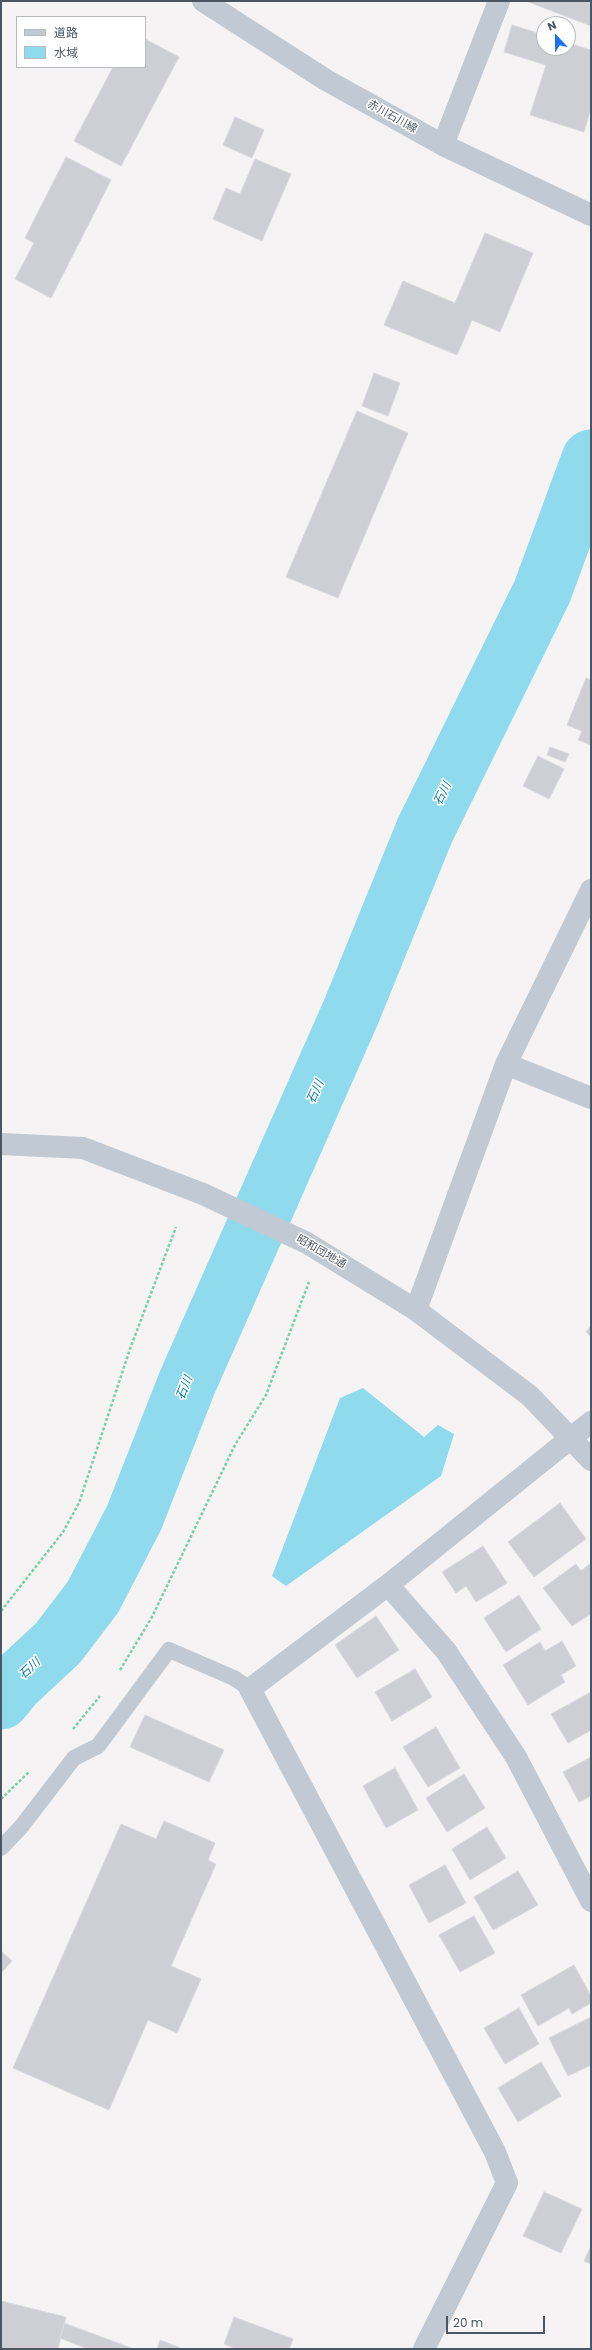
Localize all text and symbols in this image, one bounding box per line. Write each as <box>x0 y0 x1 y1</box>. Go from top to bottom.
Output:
legend <box>16 16 146 68</box>
north arrow <box>536 16 576 56</box>
text: N <box>545 17 559 35</box>
text: 道路 <box>54 24 78 41</box>
text: 水域 <box>54 44 78 61</box>
street label: 赤川石川線 <box>365 98 419 136</box>
water label: 石川 <box>431 780 455 808</box>
water label: 石川 <box>305 1078 327 1106</box>
street label: 昭和団地通 <box>294 1233 348 1271</box>
water label: 石川 <box>174 1374 196 1402</box>
water label: 石川 <box>16 1656 44 1682</box>
scale bar <box>448 2308 547 2334</box>
text: 20 m <box>453 2314 483 2331</box>

